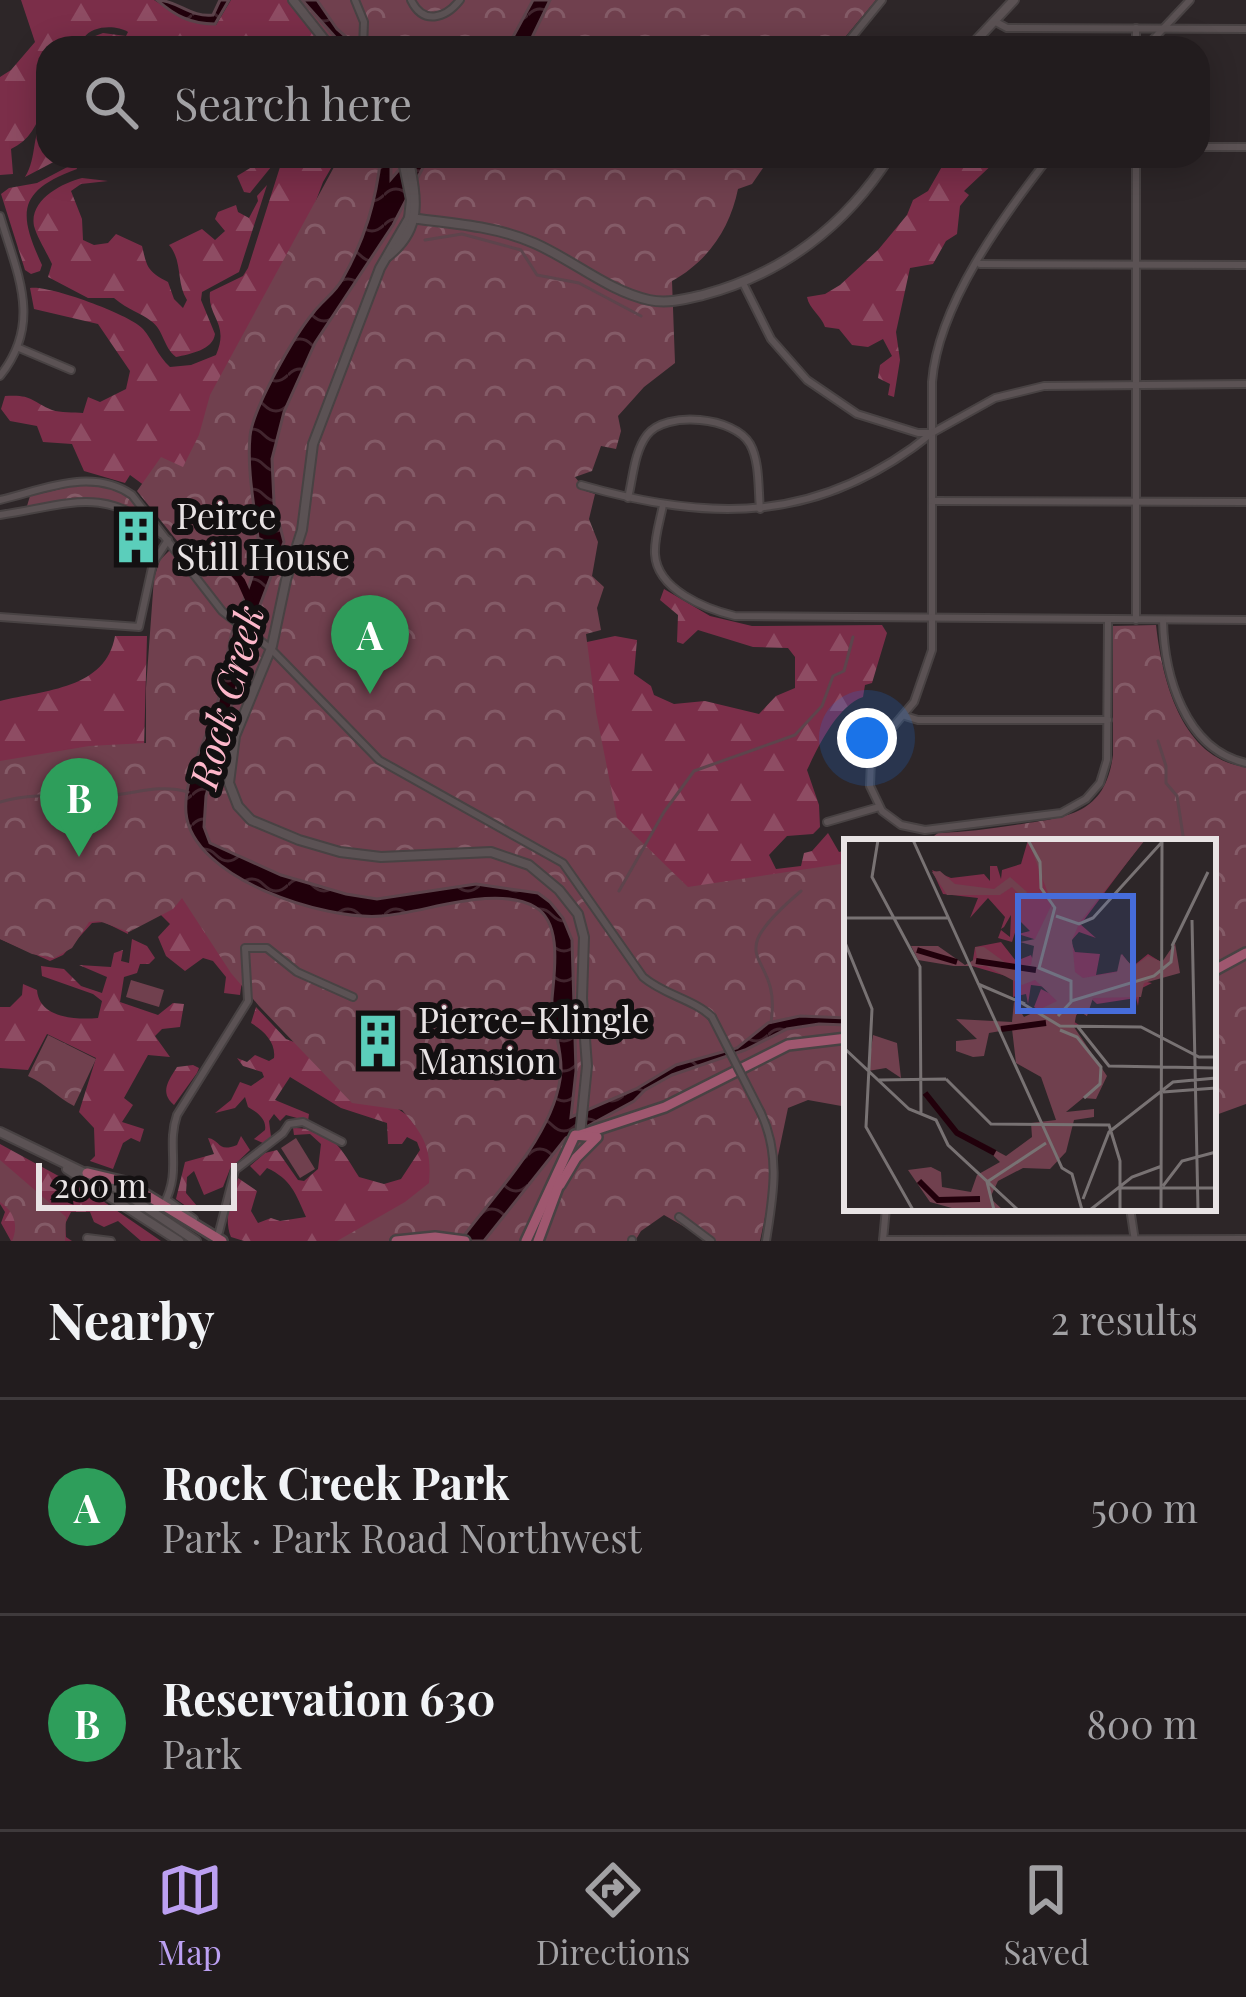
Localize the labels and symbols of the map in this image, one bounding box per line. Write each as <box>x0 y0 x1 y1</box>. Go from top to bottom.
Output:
place label: Peirce Still House <box>176 490 350 579</box>
building icon: Peirce Still House <box>107 508 165 566</box>
pin: A <box>331 595 409 694</box>
water label: Rock Creek <box>175 599 274 796</box>
your location <box>837 708 897 768</box>
pin: B <box>40 758 118 857</box>
inset map <box>844 839 1216 1211</box>
place label: Pierce-Klingle Mansion <box>418 994 650 1083</box>
building icon: Pierce-Klingle Mansion <box>349 1012 407 1070</box>
scale bar <box>36 1157 237 1210</box>

